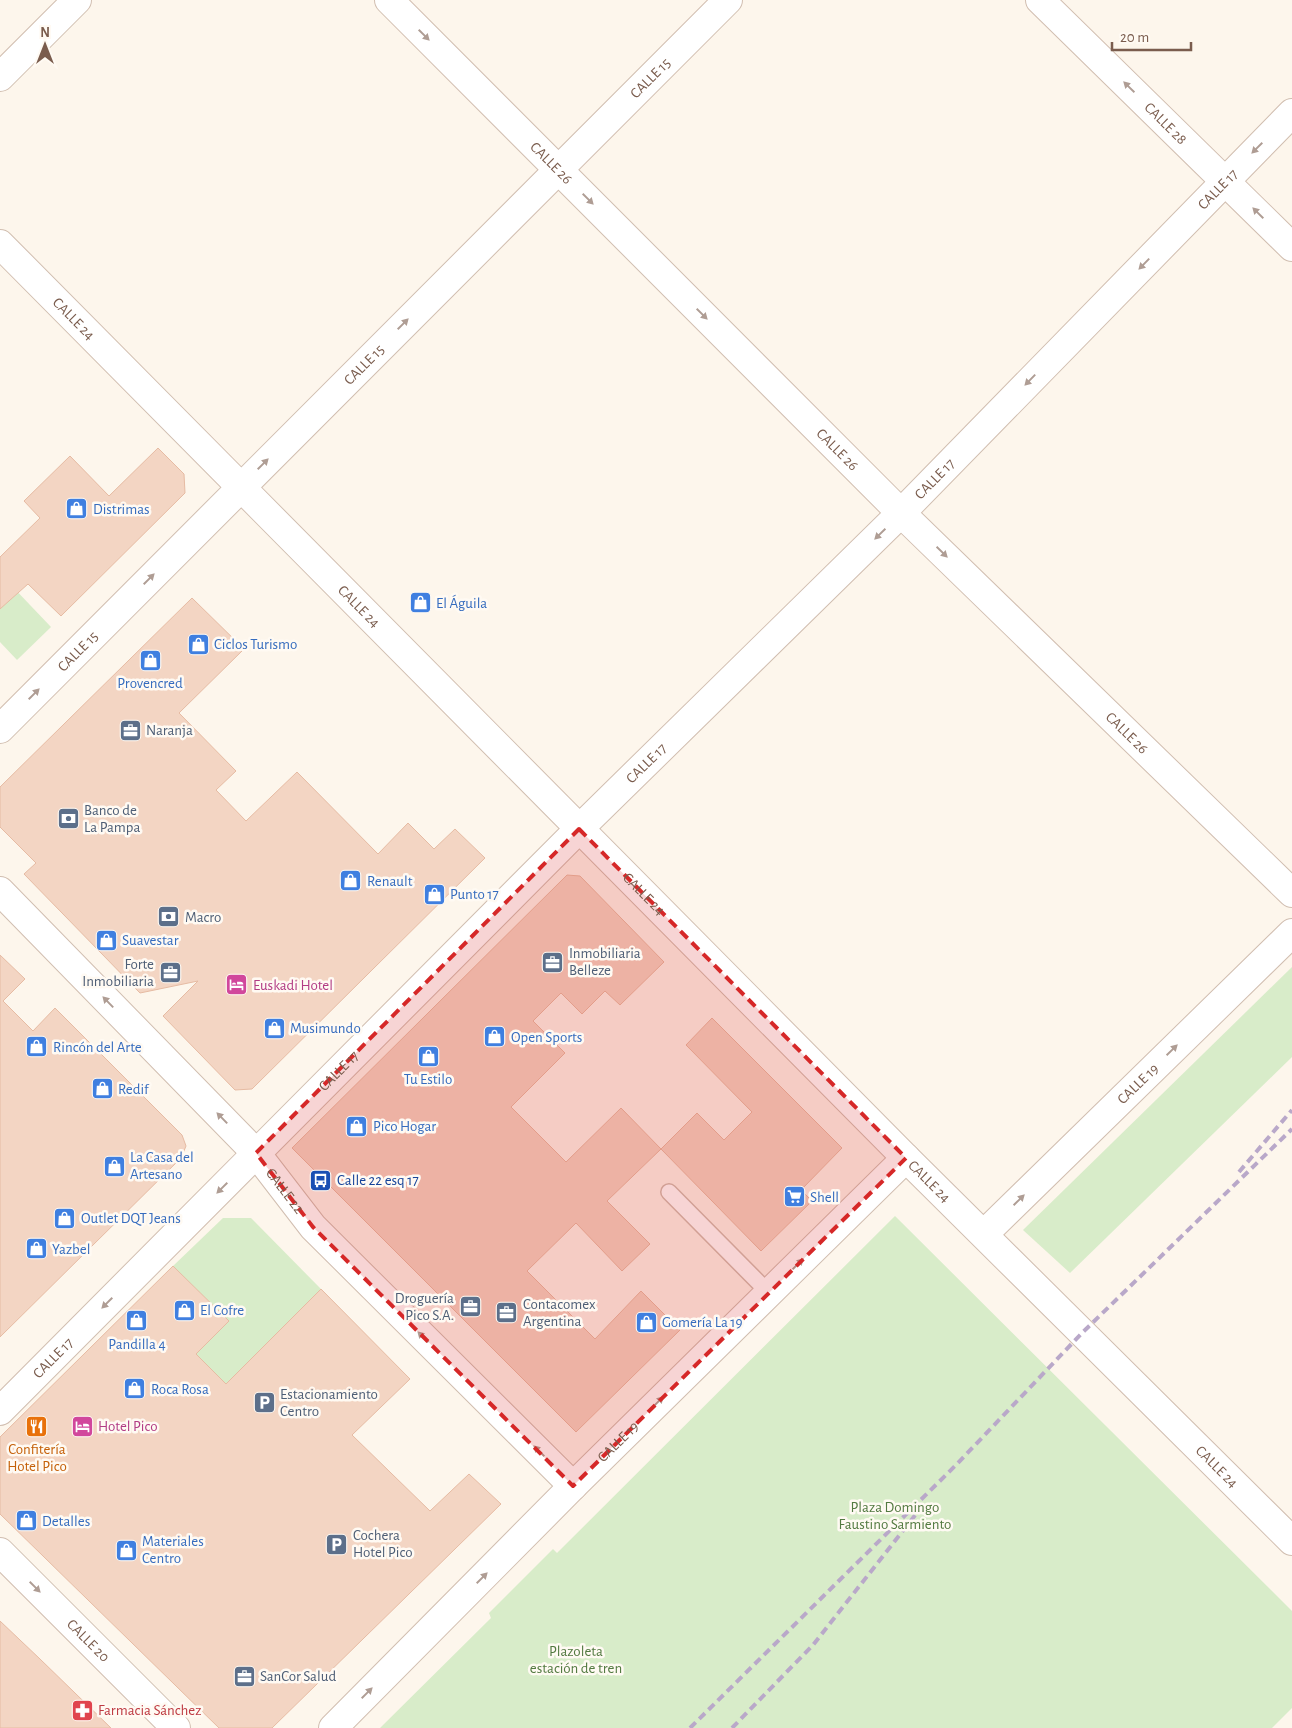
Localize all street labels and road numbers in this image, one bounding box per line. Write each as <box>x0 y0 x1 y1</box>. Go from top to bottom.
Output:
street label: CALLE 15 <box>627 55 673 101</box>
street label: CALLE 28 <box>1142 99 1190 147</box>
street label: CALLE 26 <box>528 139 575 187</box>
street label: CALLE 17 <box>1195 166 1240 212</box>
street label: CALLE 24 <box>50 295 98 343</box>
street label: CALLE 15 <box>341 342 387 388</box>
street label: CALLE 26 <box>814 426 861 473</box>
street label: CALLE 17 <box>912 456 957 502</box>
street label: CALLE 24 <box>335 582 383 630</box>
street label: CALLE 15 <box>55 628 101 674</box>
street label: CALLE 26 <box>1103 709 1151 756</box>
street label: CALLE 17 <box>623 740 669 786</box>
street label: CALLE 24 <box>620 870 668 918</box>
street label: CALLE 17 <box>316 1048 362 1094</box>
street label: CALLE 19 <box>1114 1061 1161 1107</box>
street label: CALLE 24 <box>905 1157 953 1205</box>
street label: CALLE 22 <box>263 1165 307 1216</box>
street label: CALLE 17 <box>30 1335 76 1381</box>
street label: CALLE 19 <box>595 1418 641 1465</box>
street label: CALLE 24 <box>1193 1443 1241 1490</box>
street label: CALLE 20 <box>64 1616 113 1665</box>

